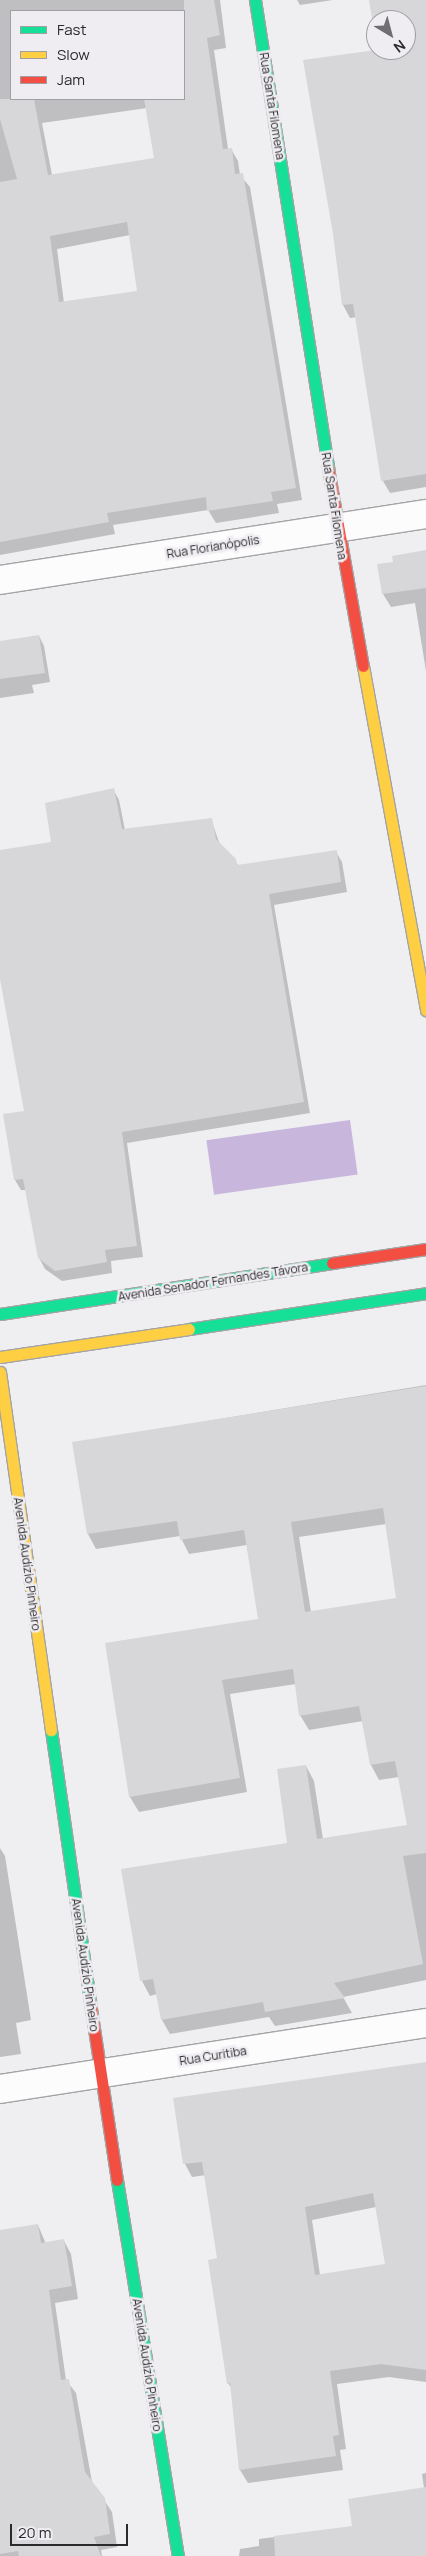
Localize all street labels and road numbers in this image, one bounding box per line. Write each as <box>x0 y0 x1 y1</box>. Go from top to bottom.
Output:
street label: Rua Santa Filomena <box>256 51 288 161</box>
street label: Rua Santa Filomena <box>318 451 350 561</box>
street label: Rua Florianópolis <box>166 533 260 561</box>
street label: Avenida Senador Fernandes Távora <box>117 1260 309 1304</box>
street label: Avenida Audízio Pinheiro <box>11 1496 43 1632</box>
street label: Avenida Audízio Pinheiro <box>69 1897 101 2033</box>
street label: Rua Curitiba <box>178 2044 248 2068</box>
street label: Avenida Audízio Pinheiro <box>129 2297 165 2433</box>

